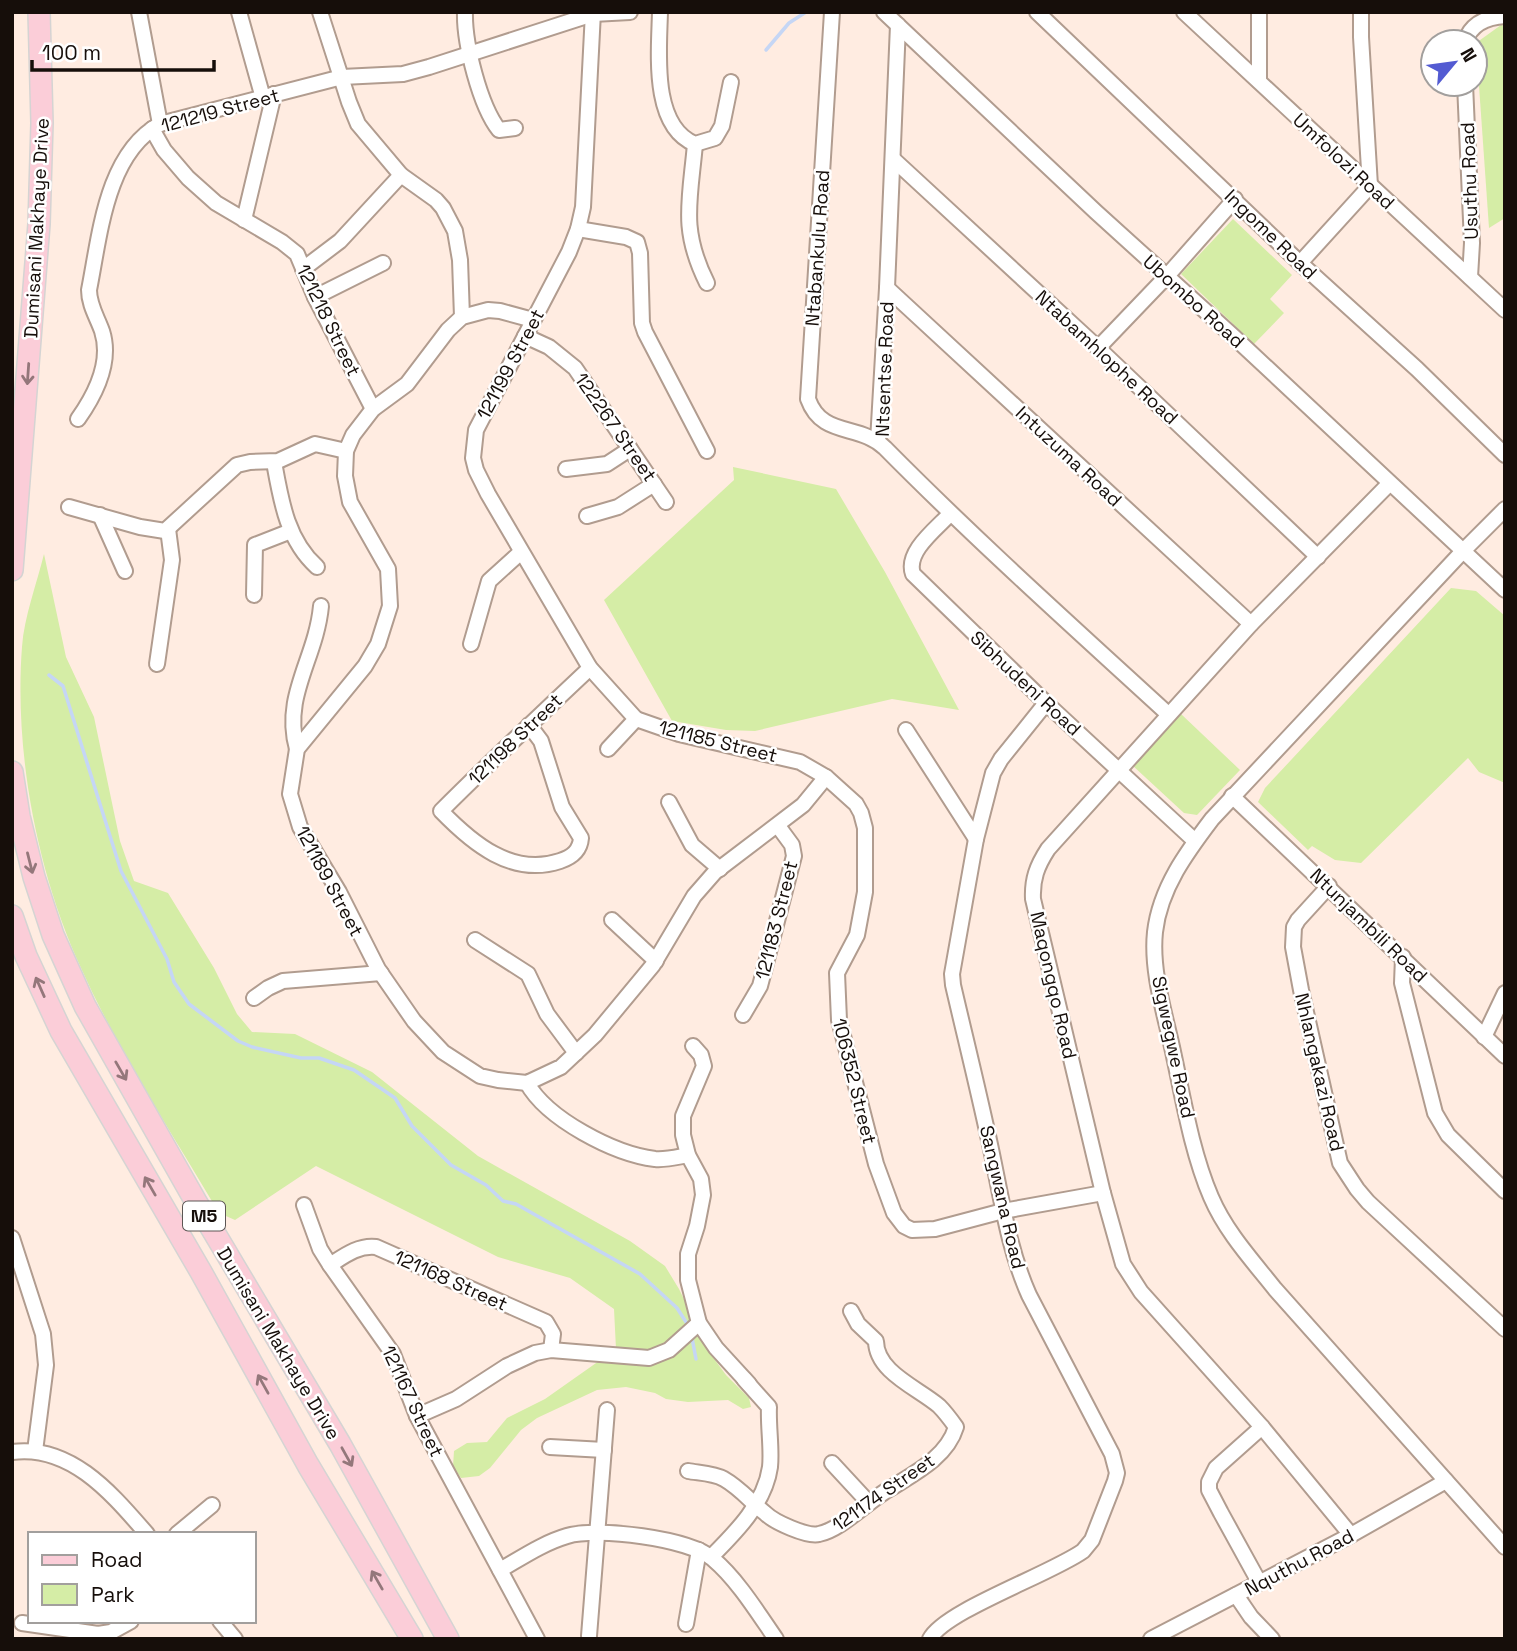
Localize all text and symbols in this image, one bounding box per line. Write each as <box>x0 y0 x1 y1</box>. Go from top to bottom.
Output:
scale bar <box>32 28 214 72</box>
north arrow <box>1419 28 1489 98</box>
text: 100 m <box>42 39 101 66</box>
text: N <box>1454 43 1482 67</box>
street label: 121219 Street <box>158 83 282 138</box>
street label: Umfolozi Road <box>1287 108 1400 215</box>
street label: Dumisani Makhaye Drive <box>18 117 55 339</box>
street label: Usuthu Road <box>1455 122 1484 240</box>
street label: Ntabankulu Road <box>800 169 835 327</box>
street label: Ingome Road <box>1219 184 1322 285</box>
street label: Ubombo Road <box>1138 249 1250 354</box>
street label: 121218 Street <box>291 260 366 380</box>
street label: Ntabamhlophe Road <box>1030 285 1183 430</box>
street label: Ntsentse Road <box>870 301 899 437</box>
street label: 121199 Street <box>471 305 550 424</box>
one-way arrow <box>21 362 34 385</box>
street label: 122267 Street <box>569 368 662 487</box>
street label: Intuzuma Road <box>1010 401 1127 512</box>
street label: Sibhudeni Road <box>965 625 1086 741</box>
street label: 121198 Street <box>463 688 568 791</box>
street label: 121185 Street <box>656 715 780 768</box>
street label: 121189 Street <box>290 822 369 941</box>
one-way arrow <box>24 851 37 874</box>
street label: 121183 Street <box>750 858 803 982</box>
street label: Ntunjambili Road <box>1304 863 1433 988</box>
street label: Maqongqo Road <box>1024 909 1083 1061</box>
street label: Sigwegwe Road <box>1146 974 1201 1121</box>
one-way arrow <box>33 977 46 998</box>
street label: Nhlangakazi Road <box>1289 991 1350 1154</box>
street label: 106352 Street <box>827 1016 882 1147</box>
one-way arrow <box>114 1060 128 1080</box>
street label: Sangwana Road <box>974 1123 1031 1271</box>
one-way arrow <box>143 1176 157 1196</box>
road number: M5 <box>183 1202 225 1231</box>
street label: Dumisani Makhaye Drive <box>211 1242 346 1444</box>
street label: 121168 Street <box>390 1244 511 1317</box>
street label: 121167 Street <box>376 1341 449 1461</box>
one-way arrow <box>256 1374 270 1394</box>
one-way arrow <box>340 1447 354 1467</box>
street label: 121174 Street <box>827 1448 939 1537</box>
street label: Nquthu Road <box>1240 1523 1358 1602</box>
legend <box>28 1532 256 1623</box>
text: Road <box>91 1546 143 1573</box>
one-way arrow <box>370 1570 384 1590</box>
text: Park <box>91 1581 135 1608</box>

